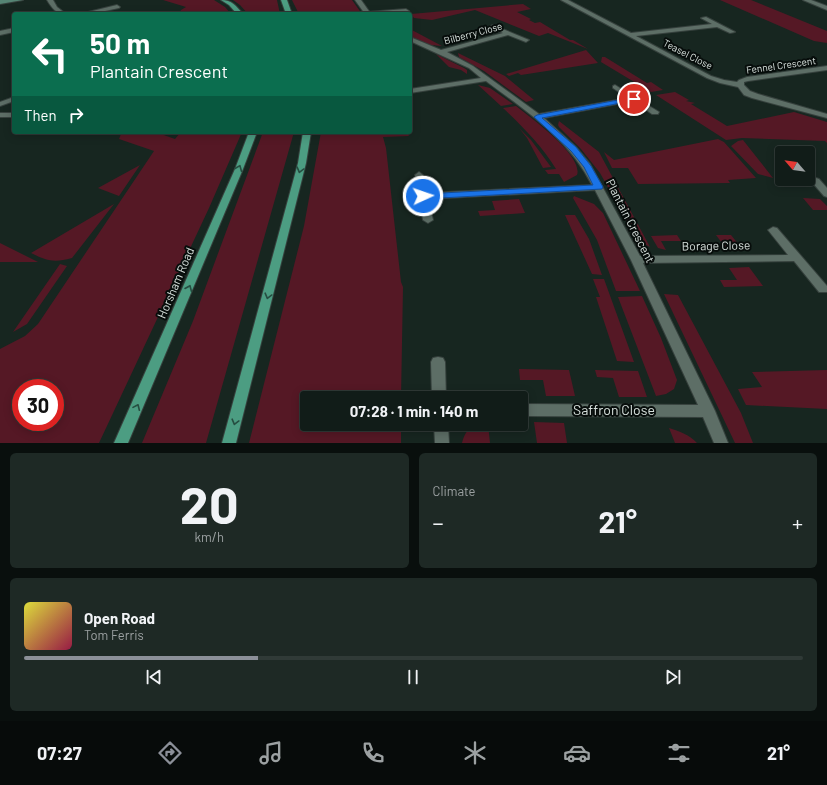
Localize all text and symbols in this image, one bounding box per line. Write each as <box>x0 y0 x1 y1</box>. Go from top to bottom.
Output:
street label: Bilberry Close <box>442 19 504 47</box>
text: 50 m <box>90 26 150 60</box>
icon: left <box>24 28 76 80</box>
street label: Teasel Close <box>661 36 715 72</box>
street label: Fennel Crescent <box>745 54 817 76</box>
text: Plantain Crescent <box>90 60 228 82</box>
pin <box>617 82 651 116</box>
icon: arrive <box>623 88 645 110</box>
icon: right <box>65 104 87 126</box>
text: Then <box>24 106 57 124</box>
north arrow <box>775 146 815 186</box>
map controls <box>775 146 815 186</box>
one-way arrow <box>235 165 243 172</box>
one-way arrow <box>297 167 305 174</box>
position arrow <box>402 175 444 217</box>
street label: Plantain Crescent <box>604 176 658 265</box>
street label: Borage Close <box>682 237 750 253</box>
street label: Horsham Road <box>154 245 196 320</box>
one-way arrow <box>184 284 192 291</box>
one-way arrow <box>264 293 272 299</box>
speed limit sign: 30 <box>12 379 64 431</box>
street label: Saffron Close <box>573 401 655 418</box>
text: 07:28 · 1 min · 140 m <box>350 402 478 420</box>
one-way arrow <box>132 404 140 412</box>
one-way arrow <box>231 419 239 425</box>
text: 20 <box>180 472 239 534</box>
text: Climate <box>433 483 476 499</box>
text: 21° <box>598 503 637 539</box>
text: − <box>433 509 444 535</box>
text: + <box>792 509 803 535</box>
text: km/h <box>195 529 224 545</box>
text: Open Road <box>84 609 155 627</box>
text: Tom Ferris <box>84 627 144 643</box>
icon: previous <box>143 666 165 688</box>
icon: pause <box>402 666 424 688</box>
icon: next <box>662 666 684 688</box>
icon: directions <box>156 739 184 767</box>
icon: music <box>257 739 285 767</box>
icon: phone <box>359 739 387 767</box>
icon: climate <box>461 739 489 767</box>
icon: car <box>563 739 591 767</box>
icon: filters <box>665 739 693 767</box>
text: 07:27 <box>37 742 82 764</box>
text: 21° <box>767 742 790 764</box>

